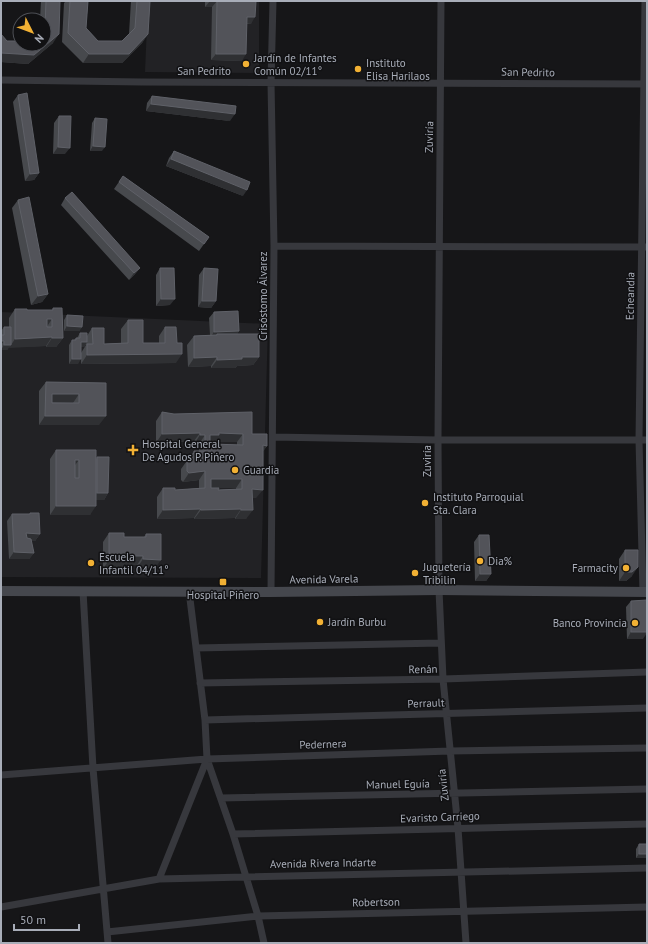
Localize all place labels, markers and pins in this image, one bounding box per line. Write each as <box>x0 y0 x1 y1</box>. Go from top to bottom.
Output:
place label: Jardín de Infantes Común 02/11° <box>253 51 337 78</box>
place label: Instituto Elisa Harilaos <box>366 56 430 83</box>
marker: Jardín de Infantes Común 02/11° <box>241 59 251 69</box>
marker: Instituto Elisa Harilaos <box>353 64 363 74</box>
place label: Hospital General De Agudos P. Pińero <box>142 437 234 464</box>
marker: Hospital General De Agudos P. Pińero <box>127 444 139 456</box>
place label: Guardia <box>243 463 279 477</box>
marker: Guardia <box>230 465 240 475</box>
place label: Instituto Parroquial Sta. Clara <box>433 490 524 517</box>
marker: Instituto Parroquial Sta. Clara <box>420 498 430 508</box>
place label: Escuela Infantil 04/11° <box>99 550 169 577</box>
place label: Dia% <box>488 554 513 568</box>
marker: Dia% <box>475 556 485 566</box>
marker: Escuela Infantil 04/11° <box>86 558 96 568</box>
place label: Juguetería Tribilin <box>422 560 471 587</box>
place label: Farmacity <box>572 561 619 575</box>
marker: Farmacity <box>621 563 631 573</box>
marker: Juguetería Tribilin <box>410 568 420 578</box>
marker: Hospital Piñero <box>218 577 228 587</box>
place label: Hospital Piñero <box>187 588 259 602</box>
place label: Jardín Burbu <box>327 615 386 629</box>
place label: Banco Provincia <box>553 616 627 630</box>
marker: Jardín Burbu <box>315 617 325 627</box>
marker: Banco Provincia <box>630 618 640 628</box>

